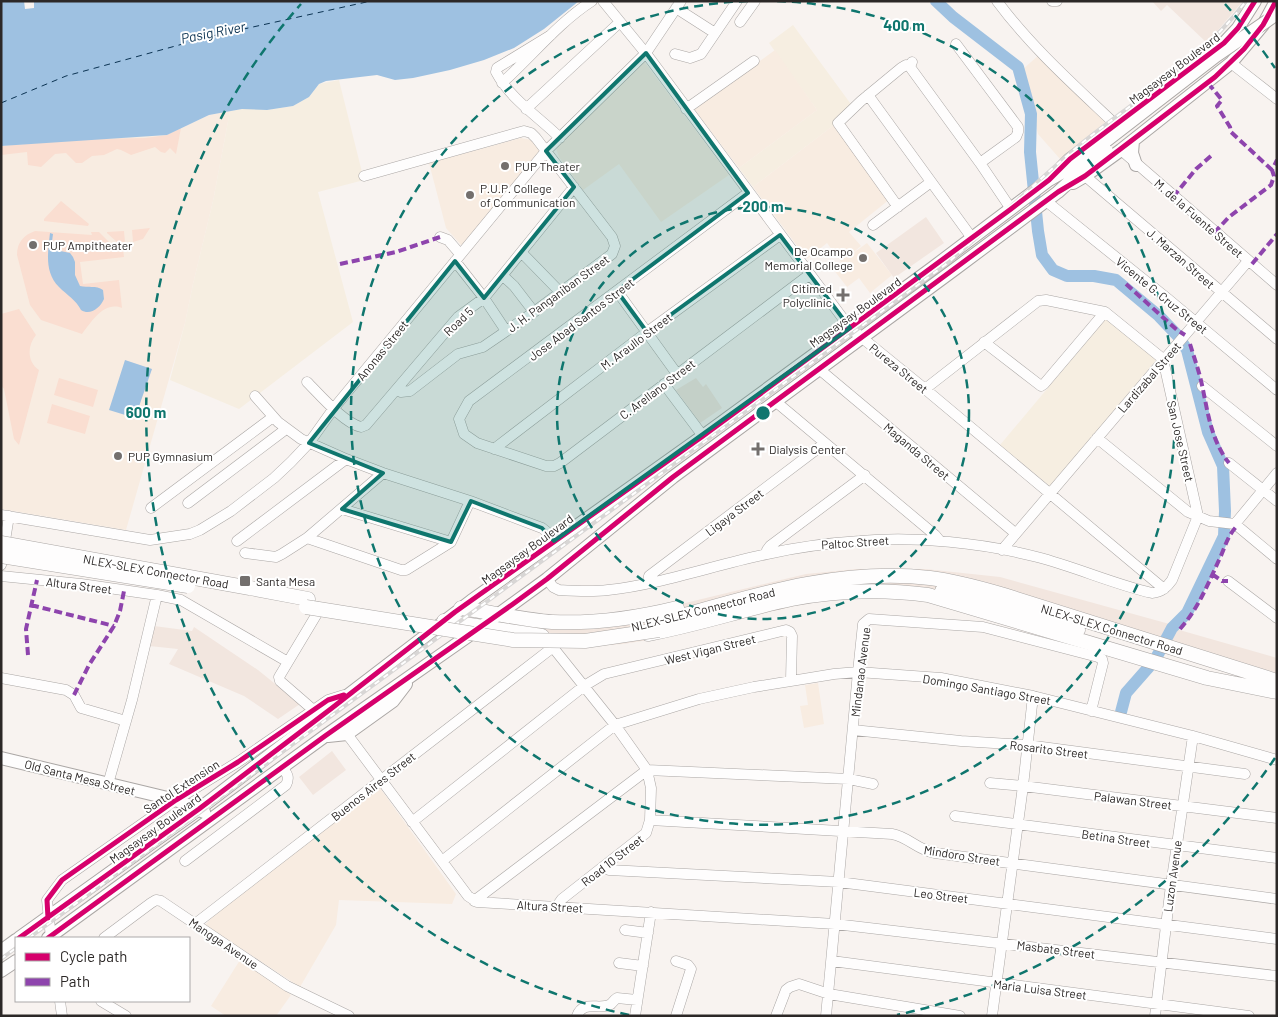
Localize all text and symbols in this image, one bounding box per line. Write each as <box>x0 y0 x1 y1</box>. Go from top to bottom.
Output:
text: 400 m <box>883 16 925 34</box>
water label: Pasig River <box>179 17 248 47</box>
street label: Magsaysay Boulevard <box>1126 29 1222 107</box>
place label: PUP Theater <box>515 159 581 173</box>
marker: PUP Theater <box>499 160 511 172</box>
street label: M. de la Fuente Street <box>1152 176 1246 260</box>
place label: P.U.P. College of Communication <box>480 181 576 209</box>
marker: P.U.P. College of Communication <box>464 189 476 201</box>
text: 200 m <box>742 197 784 215</box>
street label: J. Marzan Street <box>1144 225 1218 291</box>
place label: PUP Ampitheater <box>43 238 133 252</box>
marker: PUP Ampitheater <box>27 239 39 251</box>
place label: De Ocampo Memorial College <box>764 244 853 272</box>
street label: J. H. Panganiban Street <box>504 251 612 335</box>
marker: De Ocampo Memorial College <box>857 252 869 264</box>
street label: Vicente G. Cruz Street <box>1113 254 1211 336</box>
street label: Magsaysay Boulevard <box>806 274 904 350</box>
street label: Jose Abad Santos Street <box>526 275 636 363</box>
place label: Citimed Polyclinic <box>783 281 832 309</box>
marker: Citimed Polyclinic <box>836 288 850 302</box>
street label: Road 5 <box>441 304 475 338</box>
street label: M. Araullo Street <box>598 310 674 372</box>
street label: Anonas Street <box>353 317 411 383</box>
street label: Lardizabal Street <box>1115 339 1183 415</box>
street label: Pureza Street <box>867 340 931 396</box>
street label: C. Arellano Street <box>617 356 697 422</box>
street label: San Jose Street <box>1165 399 1197 483</box>
text: 600 m <box>126 403 166 421</box>
centre of rings <box>754 404 772 422</box>
street label: Maganda Street <box>881 419 953 483</box>
marker: Dialysis Center <box>751 442 765 456</box>
place label: Dialysis Center <box>769 442 846 456</box>
place label: PUP Gymnasium <box>128 449 213 463</box>
marker: PUP Gymnasium <box>112 450 124 462</box>
street label: Ligaya Street <box>702 486 766 538</box>
street label: Magsaysay Boulevard <box>478 511 576 587</box>
street label: Paltoc Street <box>821 533 889 551</box>
street label: NLEX-SLEX Connector Road <box>82 551 230 591</box>
street label: Altura Street <box>45 574 113 596</box>
marker: Santa Mesa <box>238 574 252 588</box>
place label: Santa Mesa <box>256 574 315 588</box>
street label: NLEX-SLEX Connector Road <box>630 584 776 634</box>
street label: NLEX-SLEX Connector Road <box>1039 601 1185 657</box>
street label: Mindanao Avenue <box>848 626 872 718</box>
street label: West Vigan Street <box>663 631 757 667</box>
street label: Domingo Santiago Street <box>922 671 1052 707</box>
street label: Rosarito Street <box>1009 737 1089 761</box>
street label: Buenos Aires Street <box>328 749 418 823</box>
street label: Old Santa Mesa Street <box>23 756 137 798</box>
street label: Santol Extension <box>141 756 221 816</box>
street label: Palawan Street <box>1093 788 1173 812</box>
street label: Magsaysay Boulevard <box>106 790 204 866</box>
street label: Betina Street <box>1081 826 1151 850</box>
street label: Road 10 Street <box>578 831 646 889</box>
street label: Luzon Avenue <box>1160 839 1184 913</box>
street label: Mindoro Street <box>923 842 1001 868</box>
street label: Leo Street <box>913 885 969 905</box>
street label: Altura Street <box>516 897 584 915</box>
street label: Mangga Avenue <box>187 915 261 971</box>
legend <box>15 937 190 1002</box>
street label: Masbate Street <box>1016 937 1096 961</box>
text: Cycle path <box>60 947 127 965</box>
text: Path <box>60 972 90 990</box>
street label: Maria Luisa Street <box>992 976 1088 1002</box>

